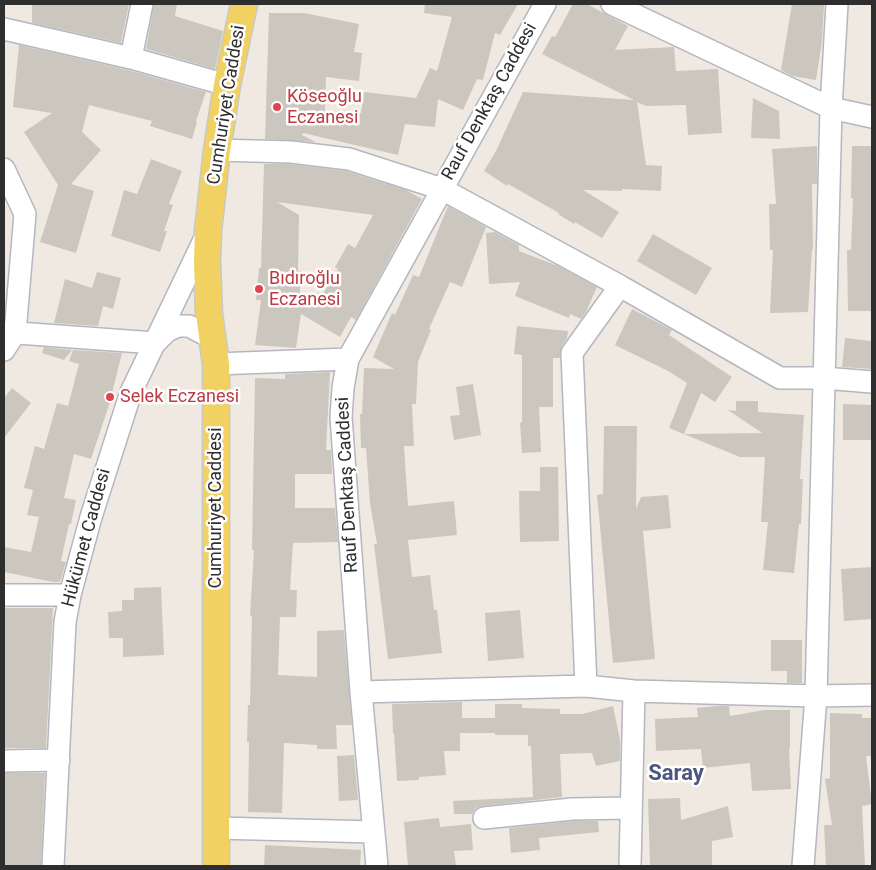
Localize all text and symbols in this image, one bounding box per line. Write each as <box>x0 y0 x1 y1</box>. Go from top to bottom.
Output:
street label: Rauf Denktaş Caddesi <box>438 20 542 184</box>
street label: Cumhuriyet Caddesi <box>204 24 250 186</box>
place label: Köseoğlu Eczanesi <box>287 86 362 128</box>
marker: Köseoğlu Eczanesi <box>271 101 283 113</box>
place label: Bıdıroğlu Eczanesi <box>269 268 340 310</box>
marker: Bıdıroğlu Eczanesi <box>253 283 265 295</box>
place label: Selek Eczanesi <box>120 386 239 408</box>
marker: Selek Eczanesi <box>104 391 116 403</box>
street label: Rauf Denktaş Caddesi <box>333 396 363 574</box>
street label: Cumhuriyet Caddesi <box>205 427 227 589</box>
street label: Hükümet Caddesi <box>58 466 116 610</box>
district label: Saray <box>648 761 704 787</box>

